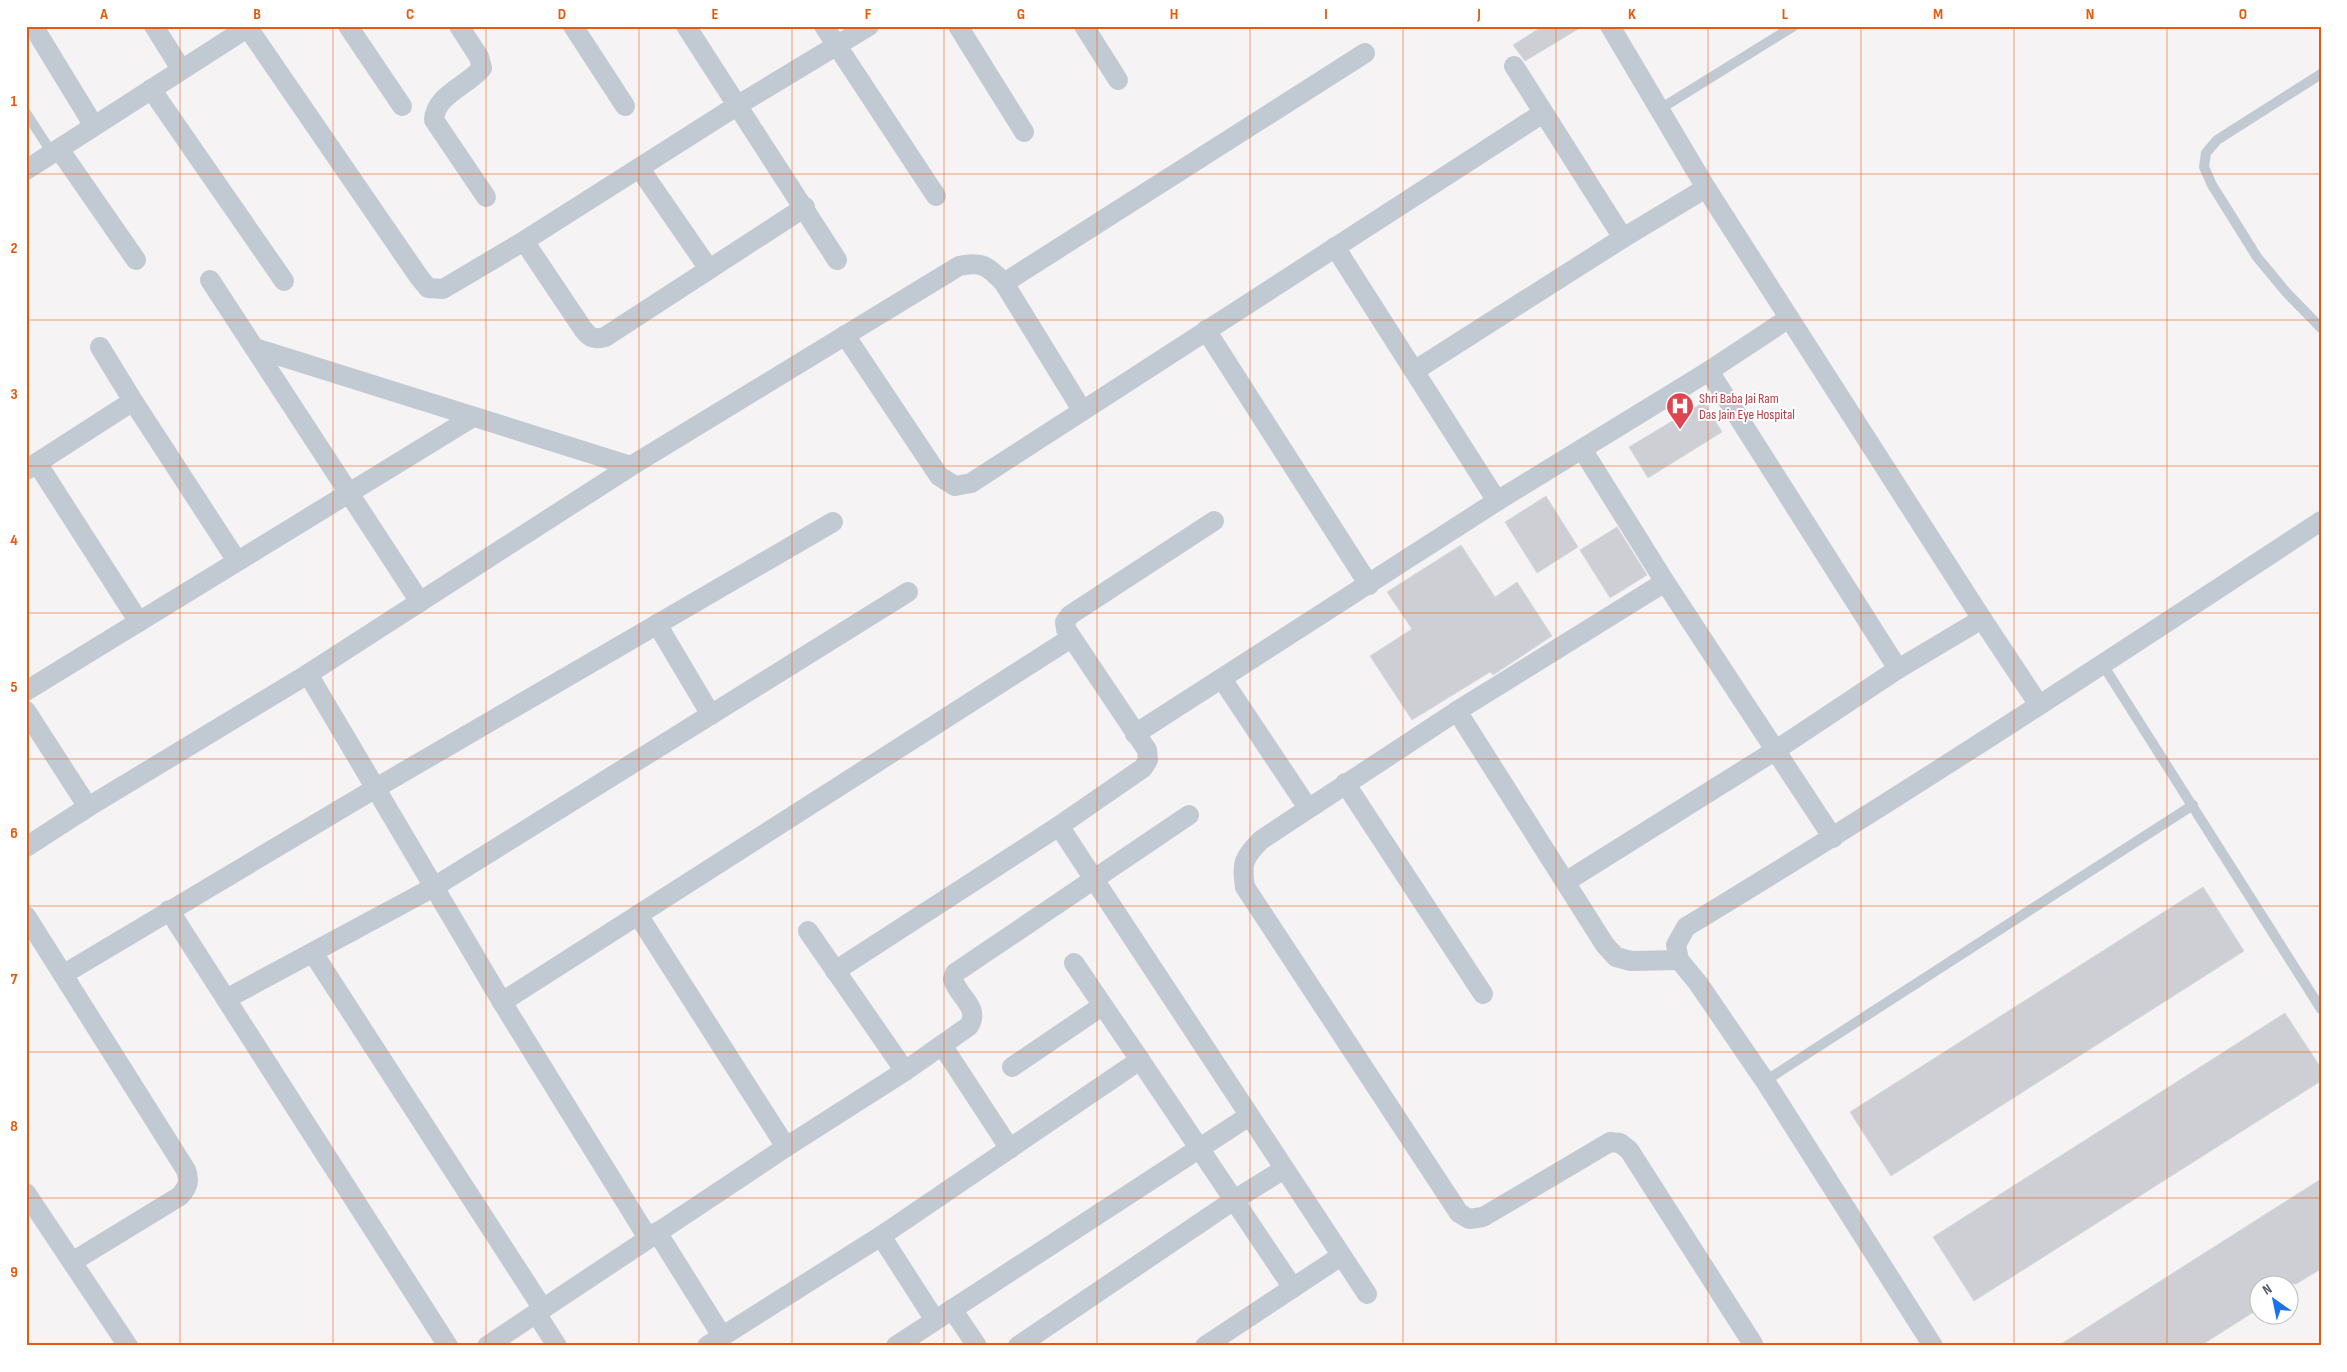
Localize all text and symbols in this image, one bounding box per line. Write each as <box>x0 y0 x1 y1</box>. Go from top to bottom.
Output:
text: A <box>99 5 108 24</box>
text: B <box>253 5 261 24</box>
text: C <box>406 5 414 24</box>
text: D <box>558 5 566 24</box>
text: E <box>712 5 719 24</box>
text: F <box>865 5 872 24</box>
text: G <box>1017 5 1025 24</box>
text: H <box>1170 5 1178 24</box>
text: I <box>1324 5 1328 24</box>
text: J <box>1476 5 1481 24</box>
text: K <box>1628 5 1636 24</box>
text: L <box>1782 5 1789 24</box>
text: M <box>1933 5 1943 24</box>
text: N <box>2086 5 2094 24</box>
text: O <box>2239 5 2247 24</box>
text: 1 <box>11 92 18 111</box>
text: 2 <box>10 239 18 258</box>
text: 3 <box>10 385 18 404</box>
place label: Shri Baba Jai Ram Das Jain Eye Hospital <box>1699 390 1795 423</box>
hospital icon: Shri Baba Jai Ram Das Jain Eye Hospital <box>1665 391 1695 430</box>
text: 4 <box>10 531 18 550</box>
text: 5 <box>10 678 18 697</box>
text: 6 <box>10 824 18 843</box>
text: 7 <box>11 970 18 989</box>
text: 8 <box>10 1117 18 1136</box>
text: 9 <box>10 1263 18 1282</box>
north arrow <box>2250 1274 2300 1324</box>
text: N <box>2259 1280 2275 1299</box>

